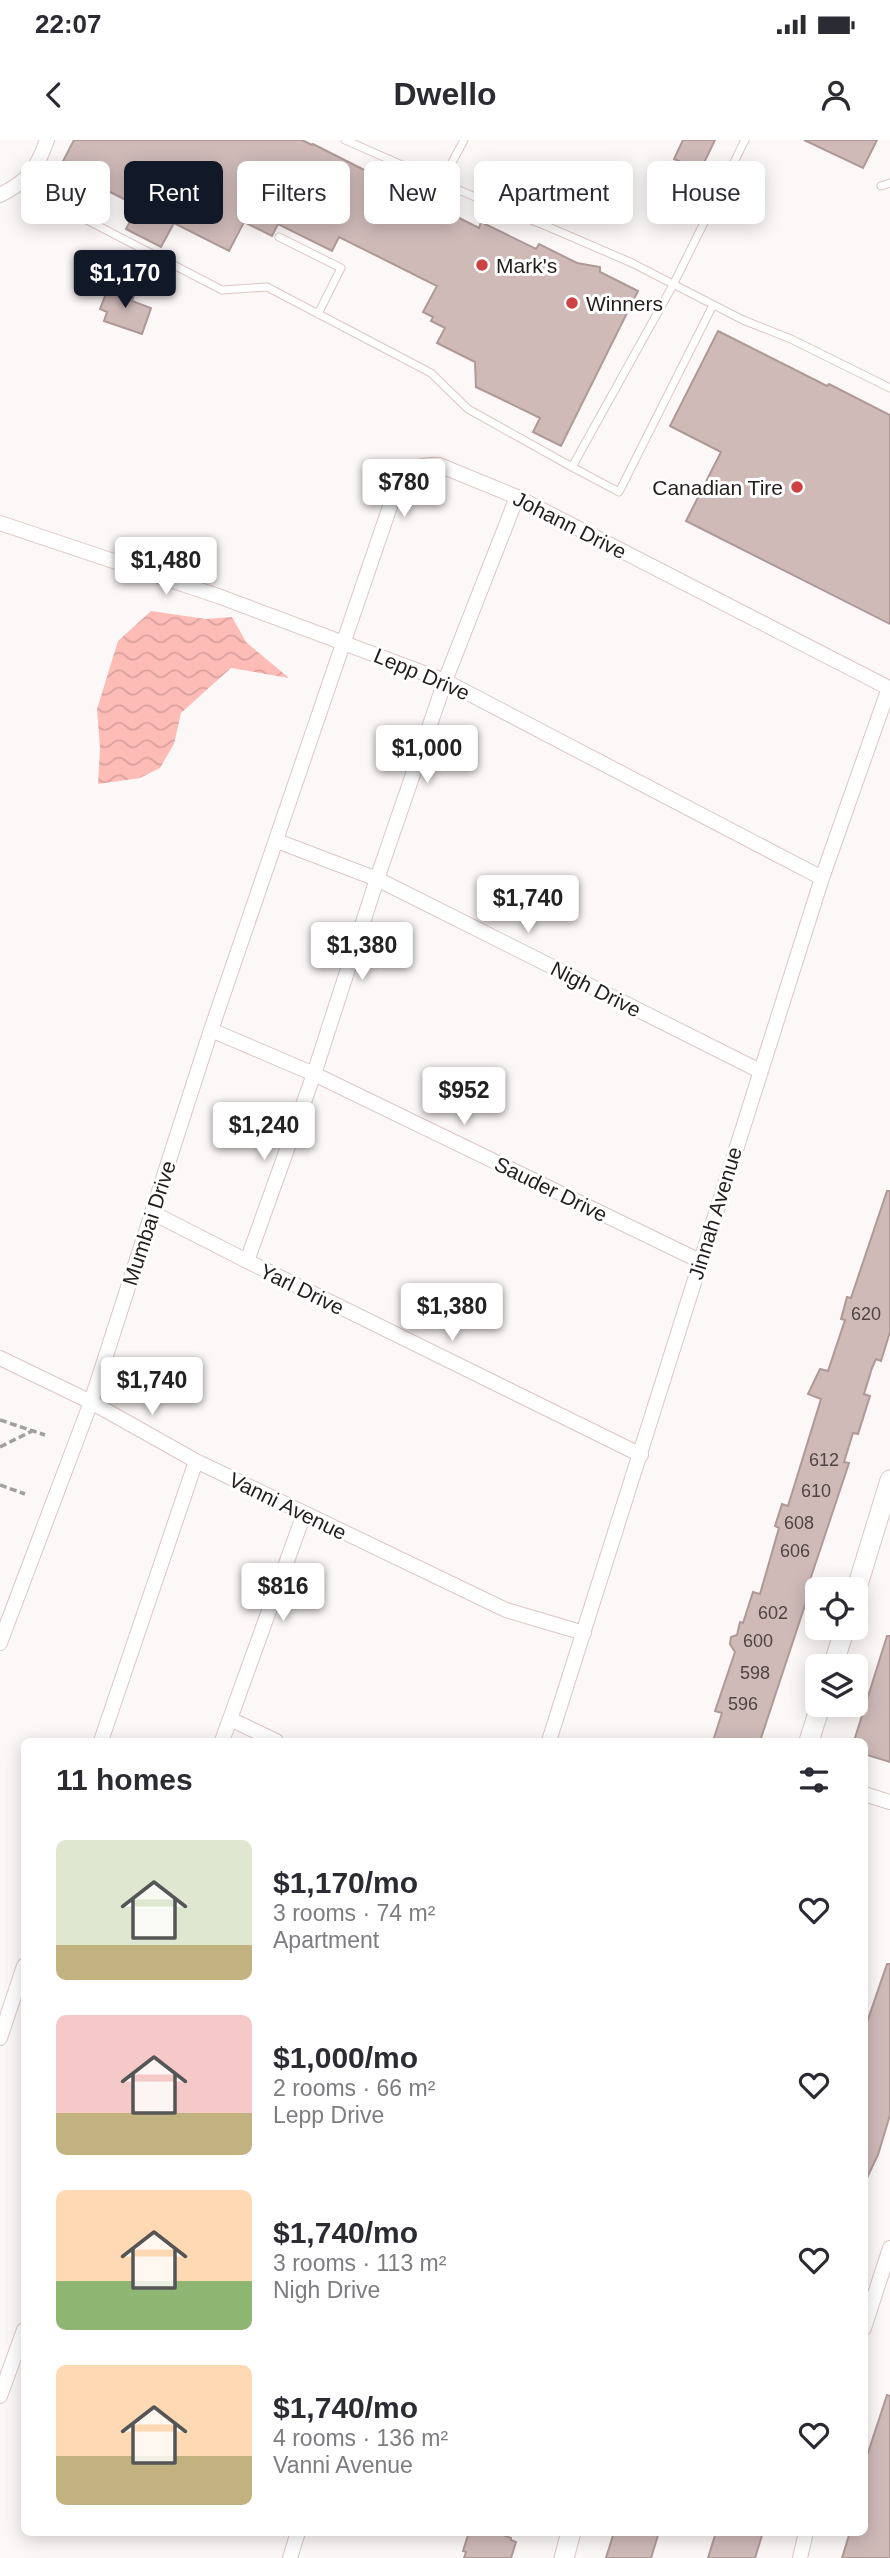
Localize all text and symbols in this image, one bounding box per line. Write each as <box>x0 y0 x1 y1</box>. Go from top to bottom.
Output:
text: 22:07 <box>35 9 102 39</box>
icon: back <box>35 76 73 114</box>
text: Dwello <box>393 76 497 112</box>
icon: person <box>817 76 855 114</box>
chip: Buy <box>21 161 110 224</box>
chip: Rent <box>124 161 223 224</box>
chip: Filters <box>237 161 350 224</box>
chip: New <box>364 161 460 224</box>
chip: Apartment <box>474 161 633 224</box>
chip: House <box>647 161 765 224</box>
pin: $1,170 <box>68 250 182 310</box>
place label: Mark's <box>496 254 557 277</box>
marker: Mark's <box>474 257 490 273</box>
text: $1,170 <box>90 260 160 286</box>
place label: Winners <box>586 292 663 315</box>
marker: Winners <box>564 295 580 311</box>
pin: $780 <box>363 460 445 519</box>
text: $780 <box>378 469 430 495</box>
place label: Canadian Tire <box>652 476 783 499</box>
marker: Canadian Tire <box>789 479 805 495</box>
street label: Johann Drive <box>510 487 630 563</box>
pin: $1,480 <box>109 538 223 597</box>
text: $1,480 <box>131 547 201 573</box>
street label: Lepp Drive <box>371 644 473 704</box>
pin: $1,000 <box>370 726 484 785</box>
text: $1,000 <box>392 735 462 761</box>
pin: $1,740 <box>471 876 585 935</box>
text: $1,740 <box>493 885 563 911</box>
pin: $1,380 <box>305 922 419 982</box>
text: $1,380 <box>327 932 397 958</box>
street label: Nigh Drive <box>547 957 645 1021</box>
pin: $952 <box>423 1068 505 1127</box>
text: $952 <box>438 1077 490 1103</box>
pin: $1,240 <box>207 1102 321 1162</box>
text: $1,240 <box>229 1112 299 1138</box>
street label: Jinnah Avenue <box>684 1144 746 1282</box>
street label: Sauder Drive <box>491 1152 611 1226</box>
street label: Mumbai Drive <box>118 1158 180 1288</box>
street label: Yarl Drive <box>256 1259 348 1319</box>
pin: $1,380 <box>395 1284 509 1343</box>
text: $1,380 <box>417 1293 487 1319</box>
house number: 620 <box>851 1304 881 1324</box>
pin: $1,740 <box>95 1358 209 1417</box>
text: $1,740 <box>117 1367 187 1393</box>
house number: 612 <box>809 1450 839 1470</box>
street label: Vanni Avenue <box>226 1468 350 1544</box>
house number: 610 <box>801 1481 831 1501</box>
house number: 608 <box>784 1513 814 1533</box>
house number: 606 <box>780 1541 810 1561</box>
pin: $816 <box>242 1564 324 1623</box>
text: $816 <box>257 1573 309 1599</box>
map controls <box>805 1577 868 1717</box>
button: locate <box>805 1577 868 1640</box>
house number: 602 <box>758 1603 788 1623</box>
house number: 600 <box>743 1631 773 1651</box>
button: layers <box>805 1654 868 1717</box>
house number: 598 <box>740 1663 770 1683</box>
house number: 596 <box>728 1694 758 1714</box>
icon: filters <box>795 1761 833 1799</box>
text: 11 homes <box>56 1763 193 1796</box>
text: $1,170/mo <box>273 1866 418 1899</box>
icon: home <box>112 1868 196 1952</box>
icon: heart <box>795 1891 833 1929</box>
text: 3 rooms · 74 m² <box>273 1900 435 1926</box>
text: Apartment <box>273 1927 379 1953</box>
text: $1,000/mo <box>273 2041 418 2074</box>
icon: home <box>112 2043 196 2127</box>
icon: heart <box>795 2066 833 2104</box>
text: 2 rooms · 66 m² <box>273 2075 435 2101</box>
text: Lepp Drive <box>273 2102 384 2128</box>
text: $1,740/mo <box>273 2216 418 2249</box>
icon: home <box>112 2218 196 2302</box>
icon: heart <box>795 2241 833 2279</box>
text: 3 rooms · 113 m² <box>273 2250 446 2276</box>
text: Nigh Drive <box>273 2277 380 2303</box>
text: $1,740/mo <box>273 2391 418 2424</box>
icon: home <box>112 2393 196 2477</box>
icon: heart <box>795 2416 833 2454</box>
text: 4 rooms · 136 m² <box>273 2425 448 2451</box>
text: Vanni Avenue <box>273 2452 413 2478</box>

